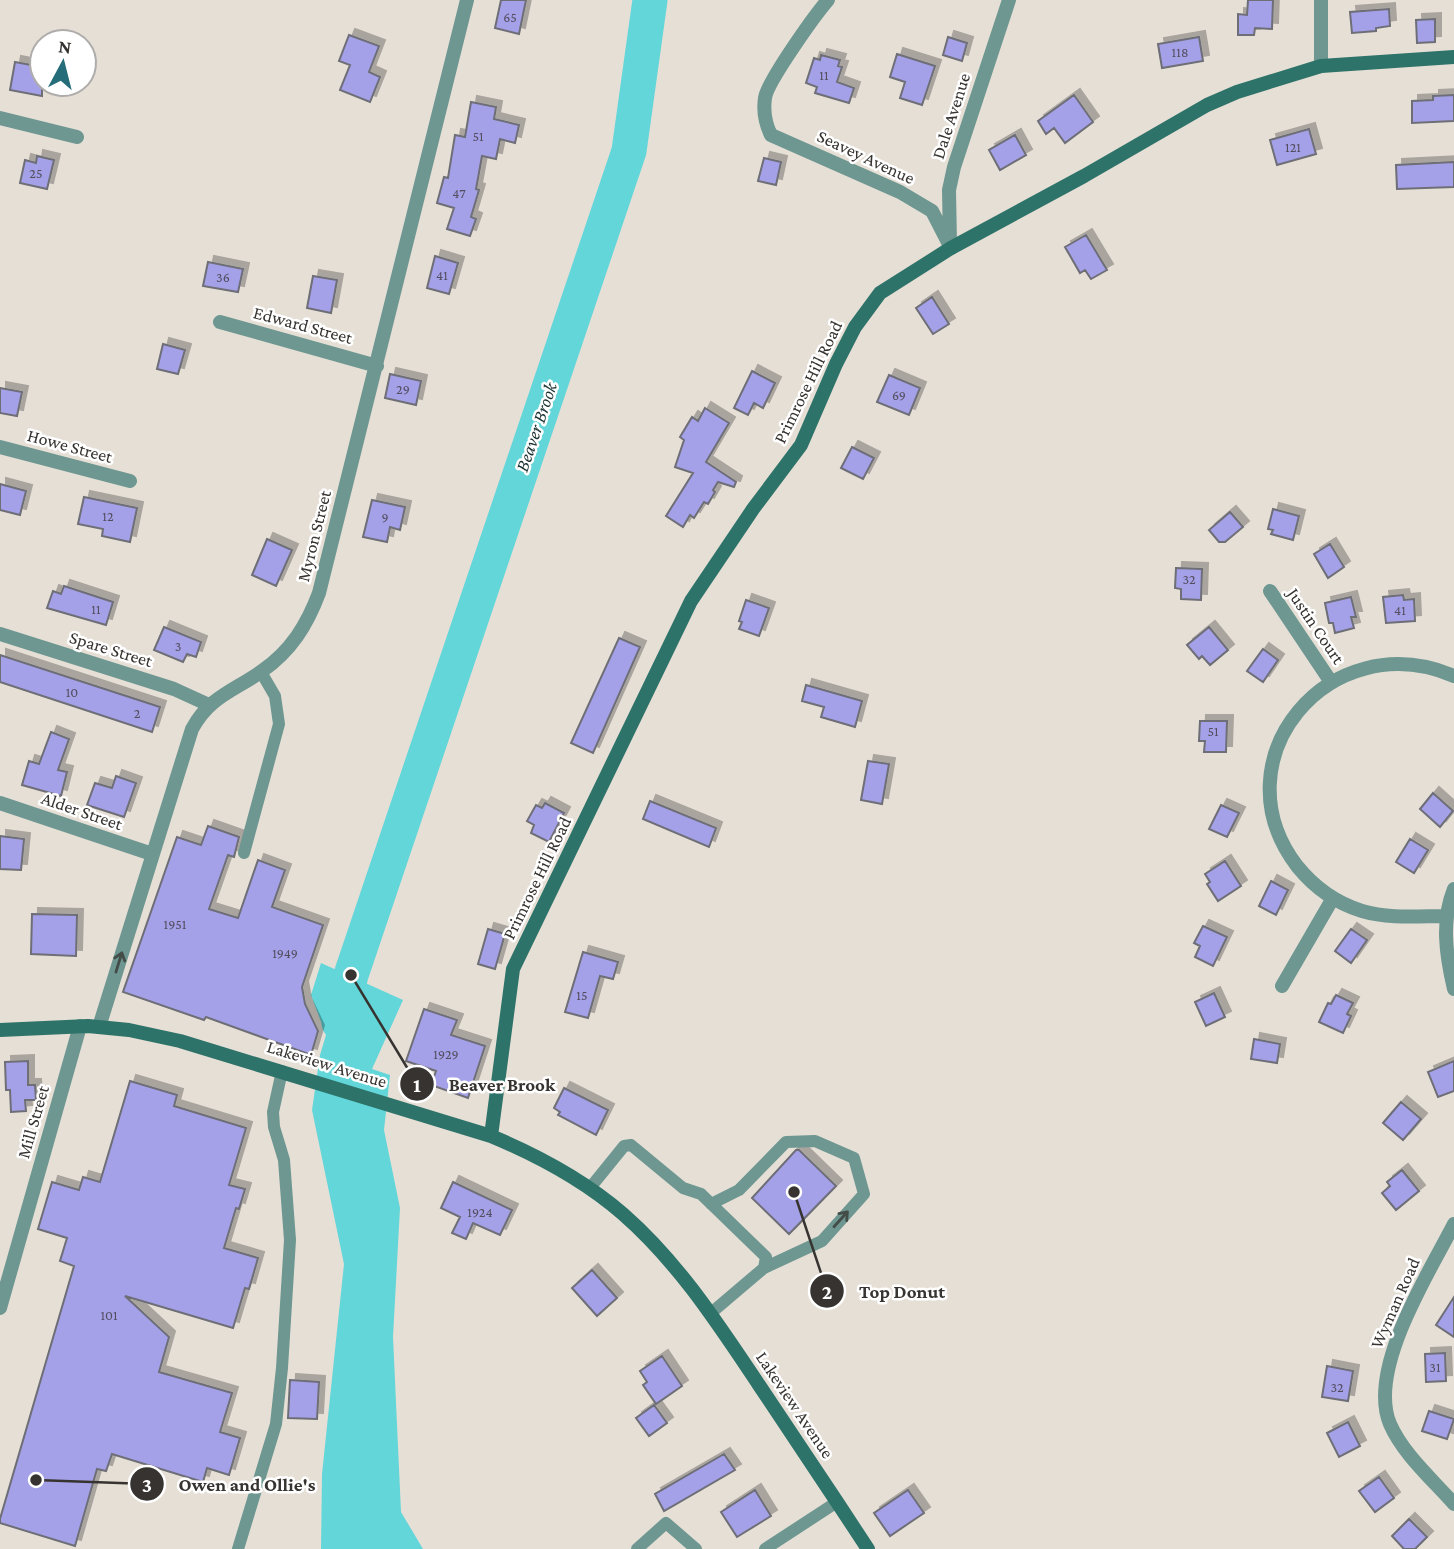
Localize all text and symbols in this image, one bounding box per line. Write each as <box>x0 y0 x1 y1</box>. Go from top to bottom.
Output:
house number: 65 <box>503 9 517 25</box>
north arrow <box>28 28 98 98</box>
text: N <box>57 35 73 58</box>
house number: 118 <box>1172 44 1188 60</box>
house number: 11 <box>819 67 829 83</box>
street label: Dale Avenue <box>928 70 974 162</box>
street label: Seavey Avenue <box>814 126 918 188</box>
house number: 51 <box>472 128 484 144</box>
house number: 121 <box>1285 139 1301 155</box>
house number: 25 <box>29 165 43 181</box>
house number: 47 <box>452 185 466 201</box>
house number: 41 <box>436 267 448 283</box>
house number: 36 <box>216 269 230 285</box>
street label: Edward Street <box>251 302 356 348</box>
street label: Primrose Hill Road <box>770 317 847 446</box>
water label: Beaver Brook <box>511 379 561 474</box>
house number: 29 <box>396 381 410 397</box>
house number: 69 <box>892 387 906 403</box>
street label: Howe Street <box>25 425 116 467</box>
street label: Myron Street <box>293 487 335 584</box>
house number: 12 <box>102 508 114 524</box>
house number: 9 <box>381 509 389 525</box>
house number: 32 <box>1182 571 1196 587</box>
street label: Justin Court <box>1282 583 1349 669</box>
house number: 11 <box>91 601 101 617</box>
house number: 41 <box>1394 602 1406 618</box>
street label: Spare Street <box>67 627 156 671</box>
house number: 3 <box>175 638 181 654</box>
house number: 10 <box>66 684 78 700</box>
house number: 2 <box>134 705 141 721</box>
house number: 51 <box>1207 723 1219 739</box>
street label: Alder Street <box>39 788 126 835</box>
street label: Primrose Hill Road <box>499 813 576 942</box>
house number: 1951 <box>164 916 187 932</box>
house number: 1949 <box>272 945 298 961</box>
one-way arrow <box>113 951 126 973</box>
house number: 15 <box>576 987 588 1003</box>
street label: Lakeview Avenue <box>265 1036 389 1092</box>
house number: 1929 <box>433 1046 459 1062</box>
callout: Beaver Brook <box>399 1064 569 1104</box>
text: 1 <box>413 1073 421 1097</box>
text: Beaver Brook <box>449 1074 556 1095</box>
street label: Mill Street <box>13 1082 53 1161</box>
house number: 1924 <box>467 1204 493 1220</box>
one-way arrow <box>833 1210 849 1228</box>
street label: Wyman Road <box>1366 1254 1424 1351</box>
callout: Top Donut <box>810 1271 959 1311</box>
text: 2 <box>822 1280 833 1304</box>
text: Top Donut <box>859 1281 945 1302</box>
house number: 101 <box>100 1307 118 1323</box>
street label: Lakeview Avenue <box>752 1348 838 1462</box>
house number: 31 <box>1429 1359 1441 1375</box>
house number: 32 <box>1330 1379 1344 1395</box>
callout: Owen and Ollie's <box>130 1464 330 1504</box>
text: 3 <box>142 1473 152 1497</box>
text: Owen and Ollie's <box>178 1474 316 1495</box>

